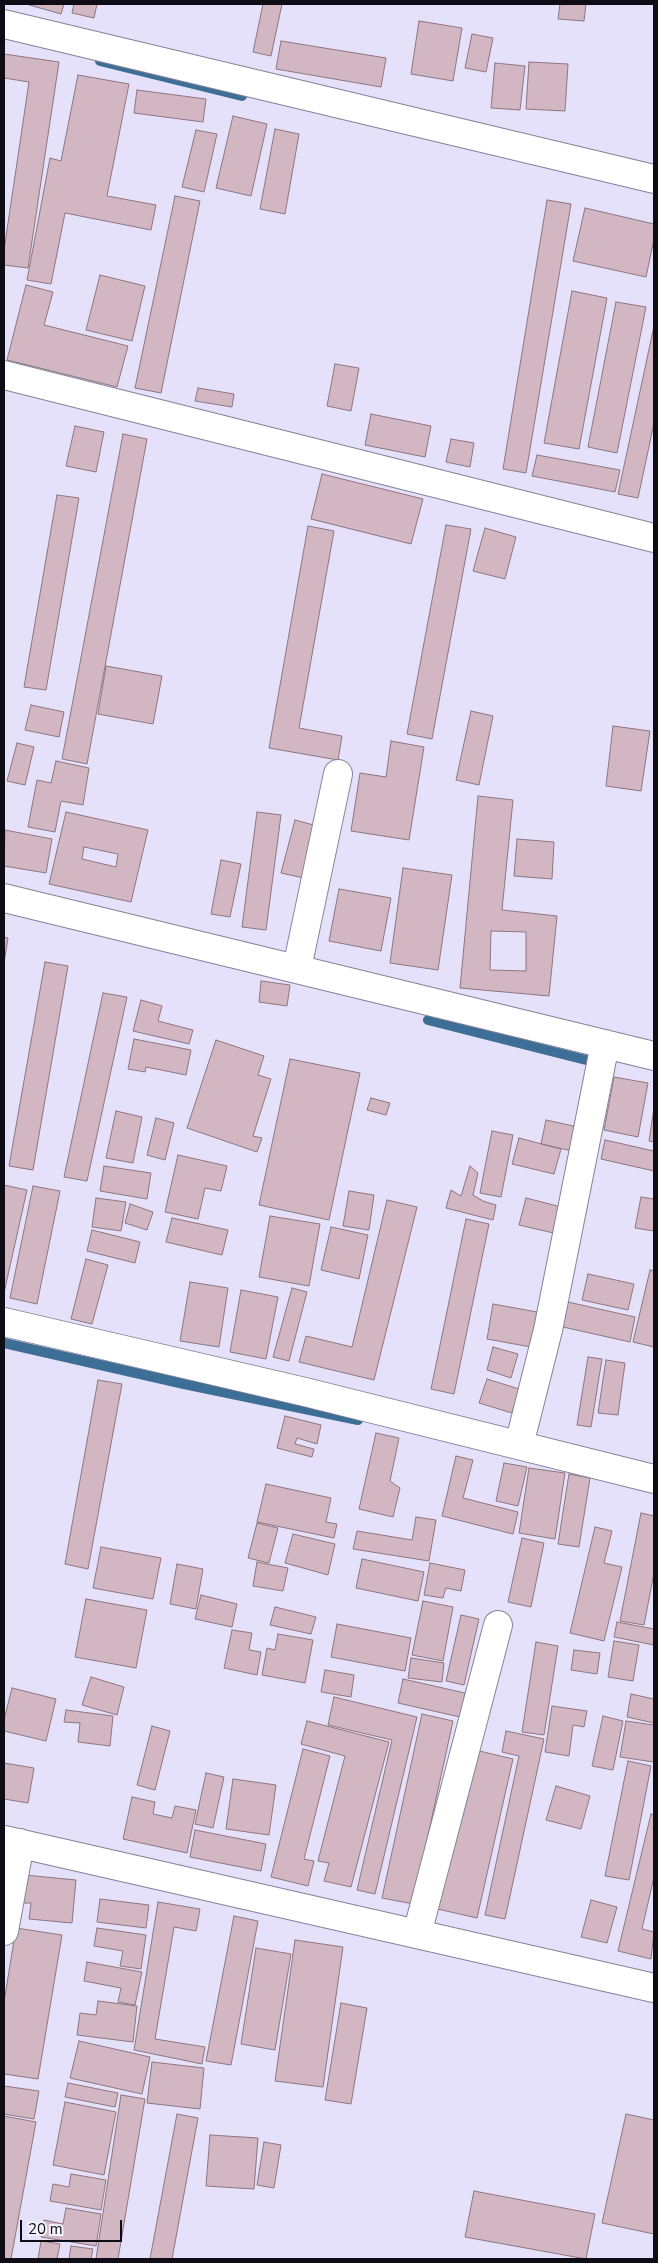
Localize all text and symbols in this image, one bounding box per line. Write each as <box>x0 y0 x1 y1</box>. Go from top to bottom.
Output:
scale bar <box>22 2210 125 2242</box>
text: 20 m <box>28 2219 63 2239</box>

